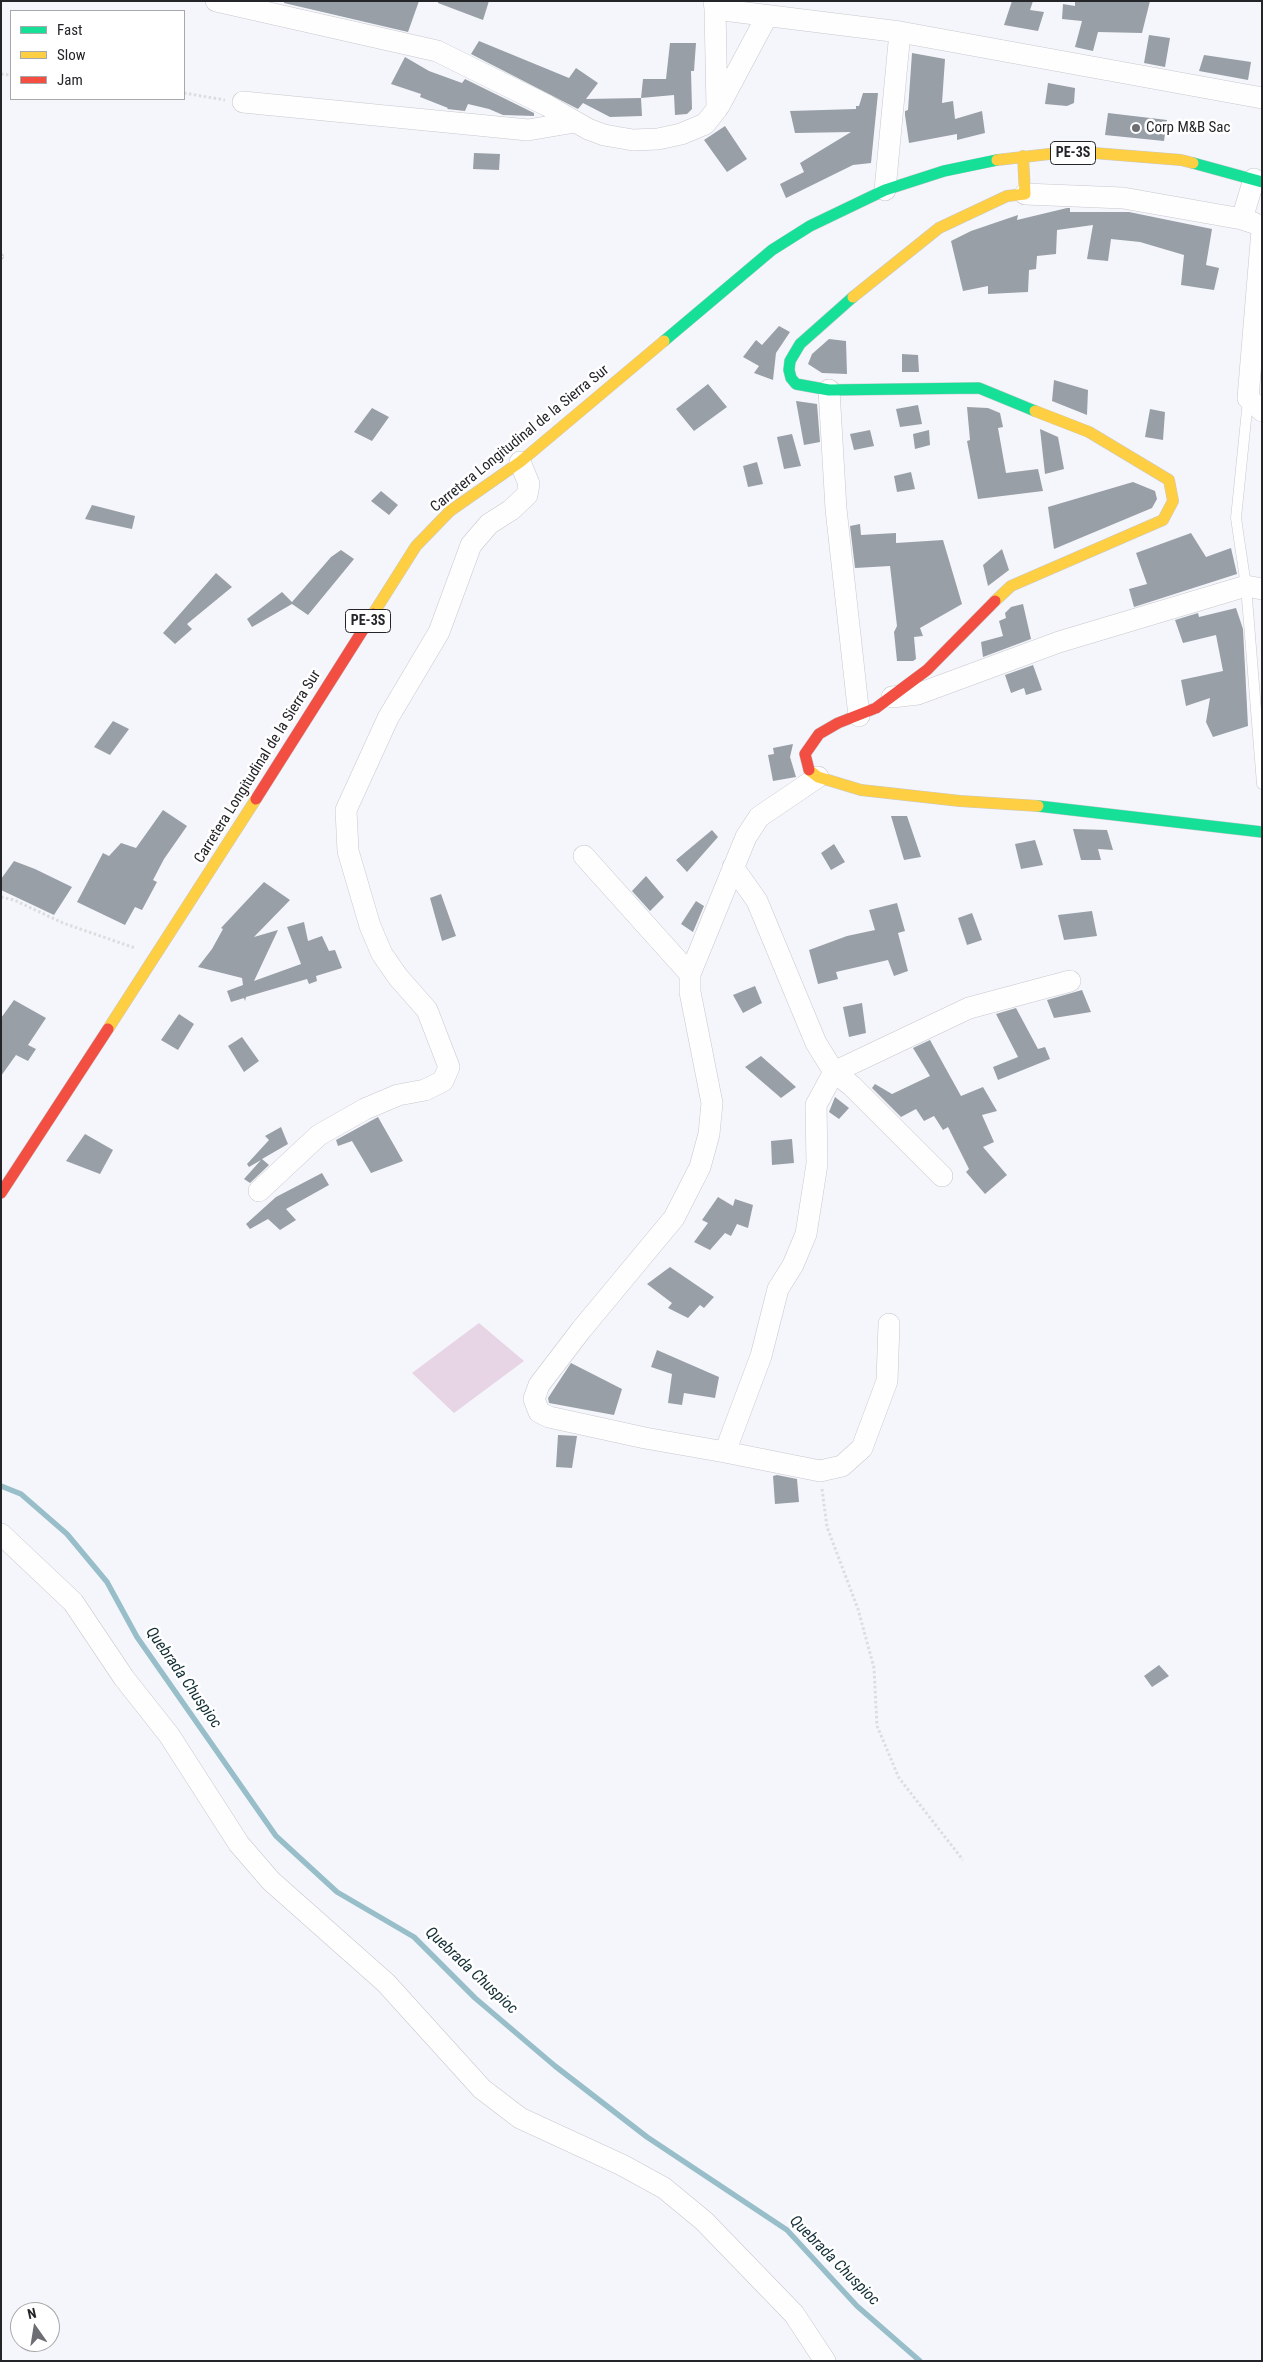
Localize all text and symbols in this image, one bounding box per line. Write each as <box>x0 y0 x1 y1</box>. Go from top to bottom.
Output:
legend <box>10 10 185 100</box>
text: Fast <box>57 21 82 39</box>
text: Slow <box>57 46 86 64</box>
text: Jam <box>57 71 83 89</box>
place label: Corp M&B Sac <box>1146 119 1230 137</box>
marker: Corp M&B Sac <box>1130 122 1142 134</box>
road number: PE-3S <box>1050 142 1096 164</box>
street label: Carretera Longitudinal de la Sierra Sur <box>427 361 613 517</box>
road number: PE-3S <box>346 610 390 632</box>
street label: Carretera Longitudinal de la Sierra Sur <box>191 667 325 867</box>
water label: Quebrada Chuspioc <box>141 1624 225 1732</box>
water label: Quebrada Chuspioc <box>421 1923 521 2019</box>
water label: Quebrada Chuspioc <box>785 2212 883 2310</box>
north arrow <box>10 2302 60 2352</box>
text: N <box>26 2305 38 2322</box>

